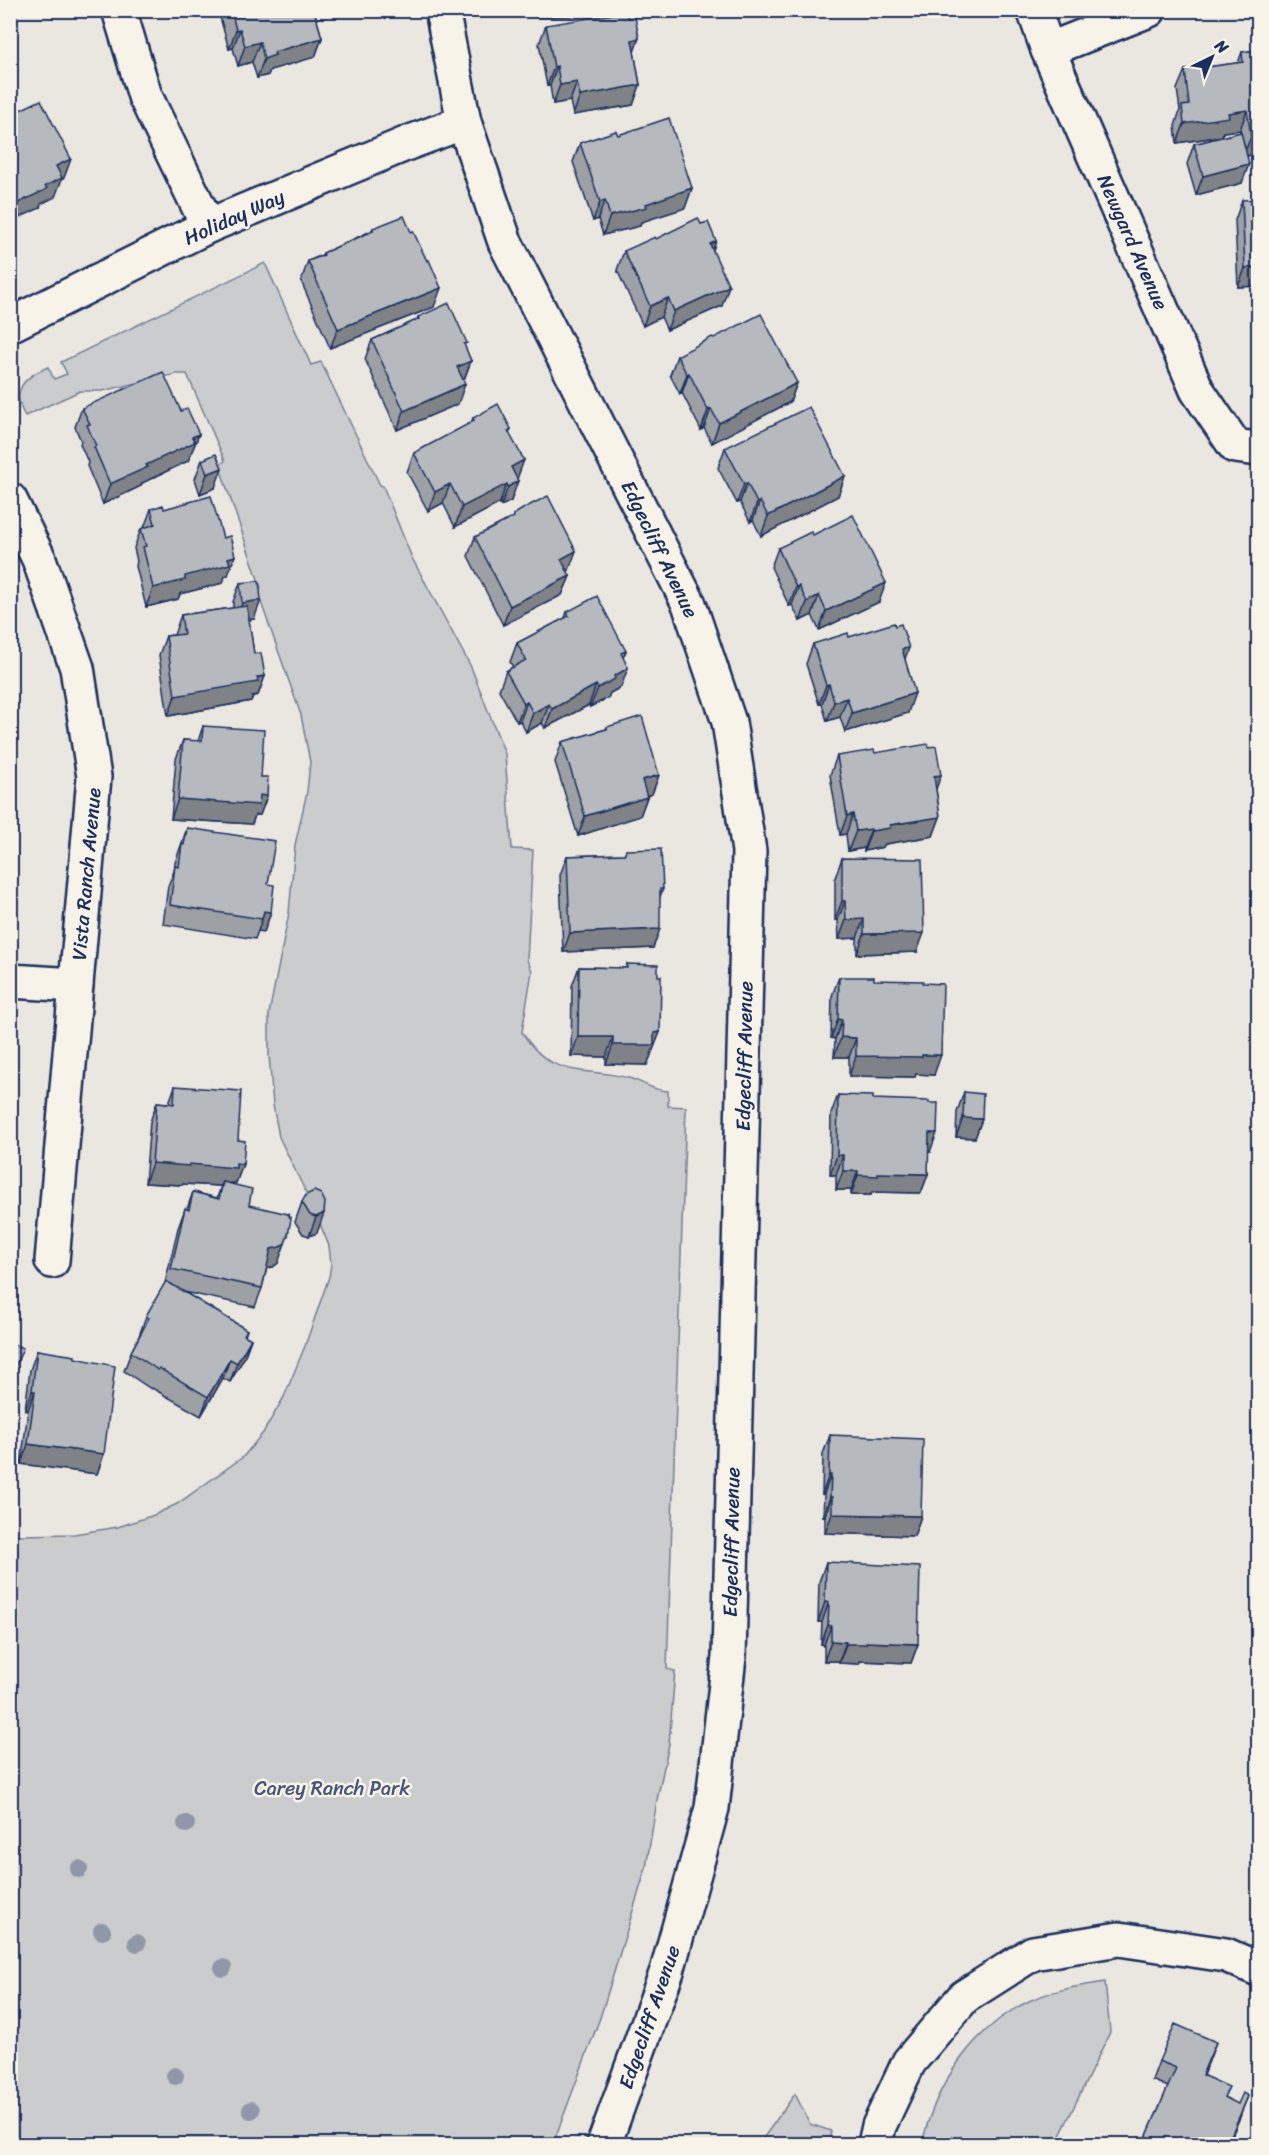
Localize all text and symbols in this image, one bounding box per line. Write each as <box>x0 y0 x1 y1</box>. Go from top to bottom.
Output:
north arrow <box>1182 27 1242 87</box>
text: N <box>1207 31 1236 61</box>
street label: Newgard Avenue <box>1087 168 1178 316</box>
street label: Holiday Way <box>178 179 291 255</box>
street label: Edgecliff Avenue <box>611 474 708 624</box>
street label: Vista Ranch Avenue <box>62 786 112 962</box>
street label: Edgecliff Avenue <box>726 981 763 1131</box>
street label: Edgecliff Avenue <box>713 1467 750 1617</box>
park label: Carey Ranch Park <box>254 1771 410 1806</box>
street label: Edgecliff Avenue <box>608 1941 690 2094</box>

